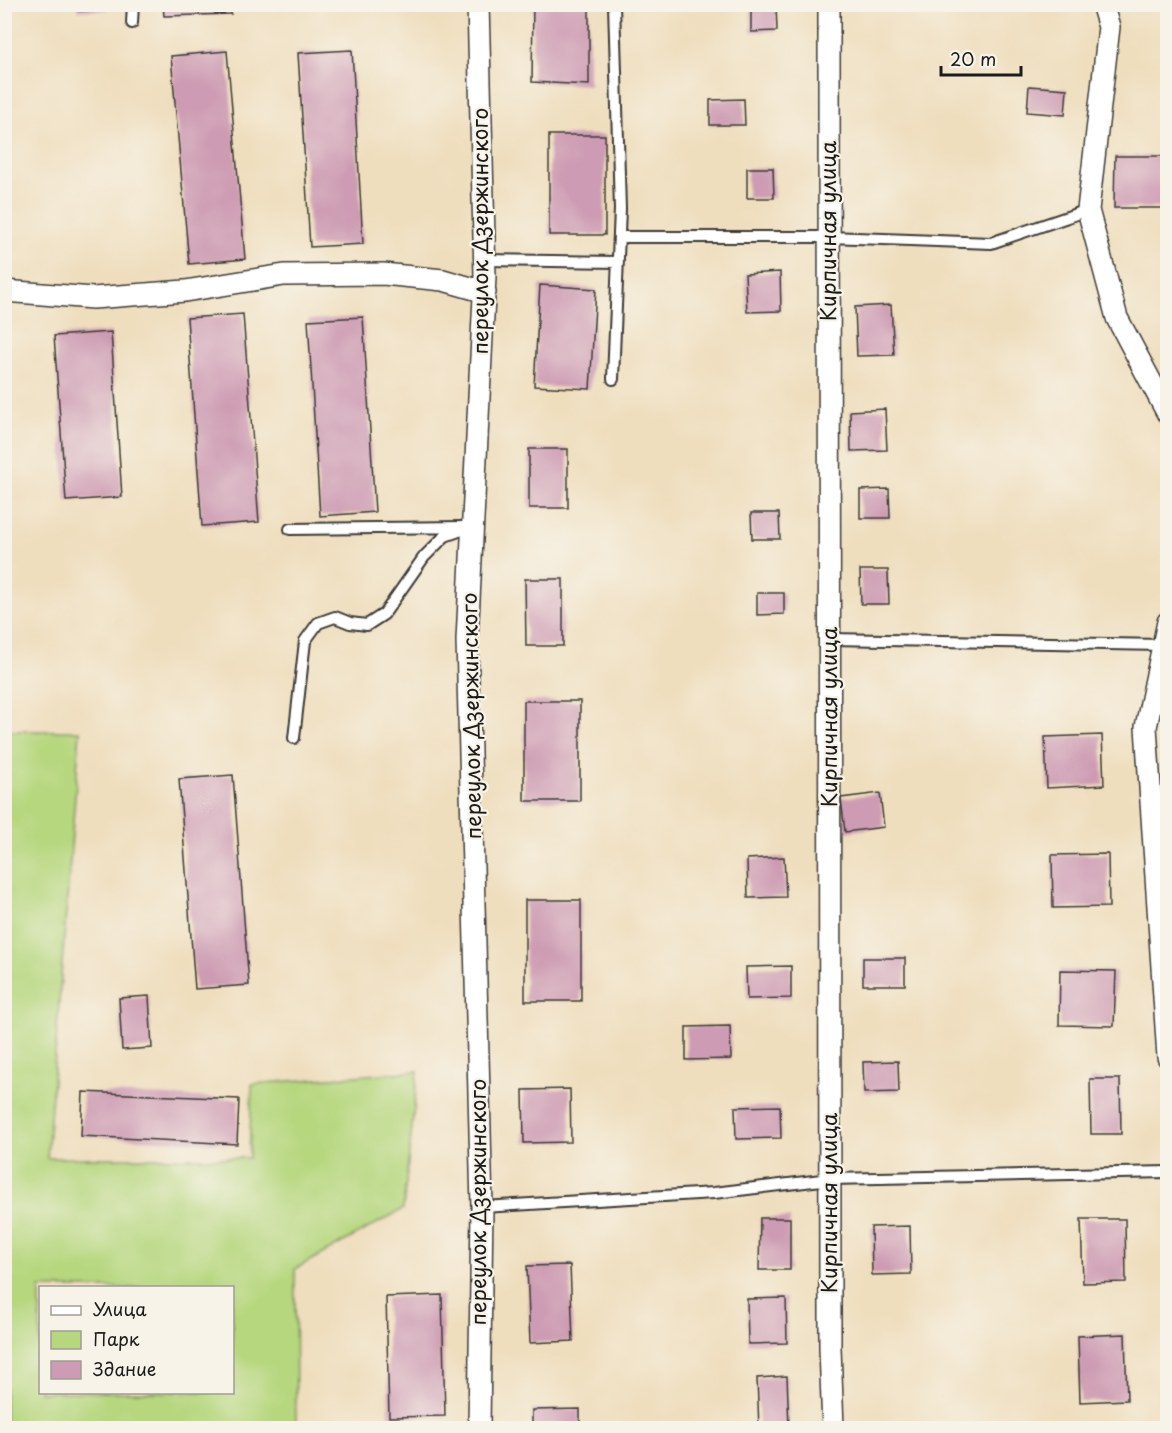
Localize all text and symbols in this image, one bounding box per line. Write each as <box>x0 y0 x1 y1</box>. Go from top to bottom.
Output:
scale bar <box>941 39 1020 77</box>
text: 20 m <box>950 45 996 72</box>
street label: переулок Дзержинского <box>463 108 495 354</box>
street label: Кирпичная улица <box>811 140 843 321</box>
street label: переулок Дзержинского <box>452 592 488 840</box>
street label: Кирпичная улица <box>812 626 844 807</box>
street label: переулок Дзержинского <box>461 1079 493 1325</box>
street label: Кирпичная улица <box>812 1112 844 1293</box>
legend <box>39 1286 234 1394</box>
text: Улица <box>93 1295 147 1322</box>
text: Парк <box>93 1325 140 1352</box>
text: Здание <box>93 1355 156 1382</box>

